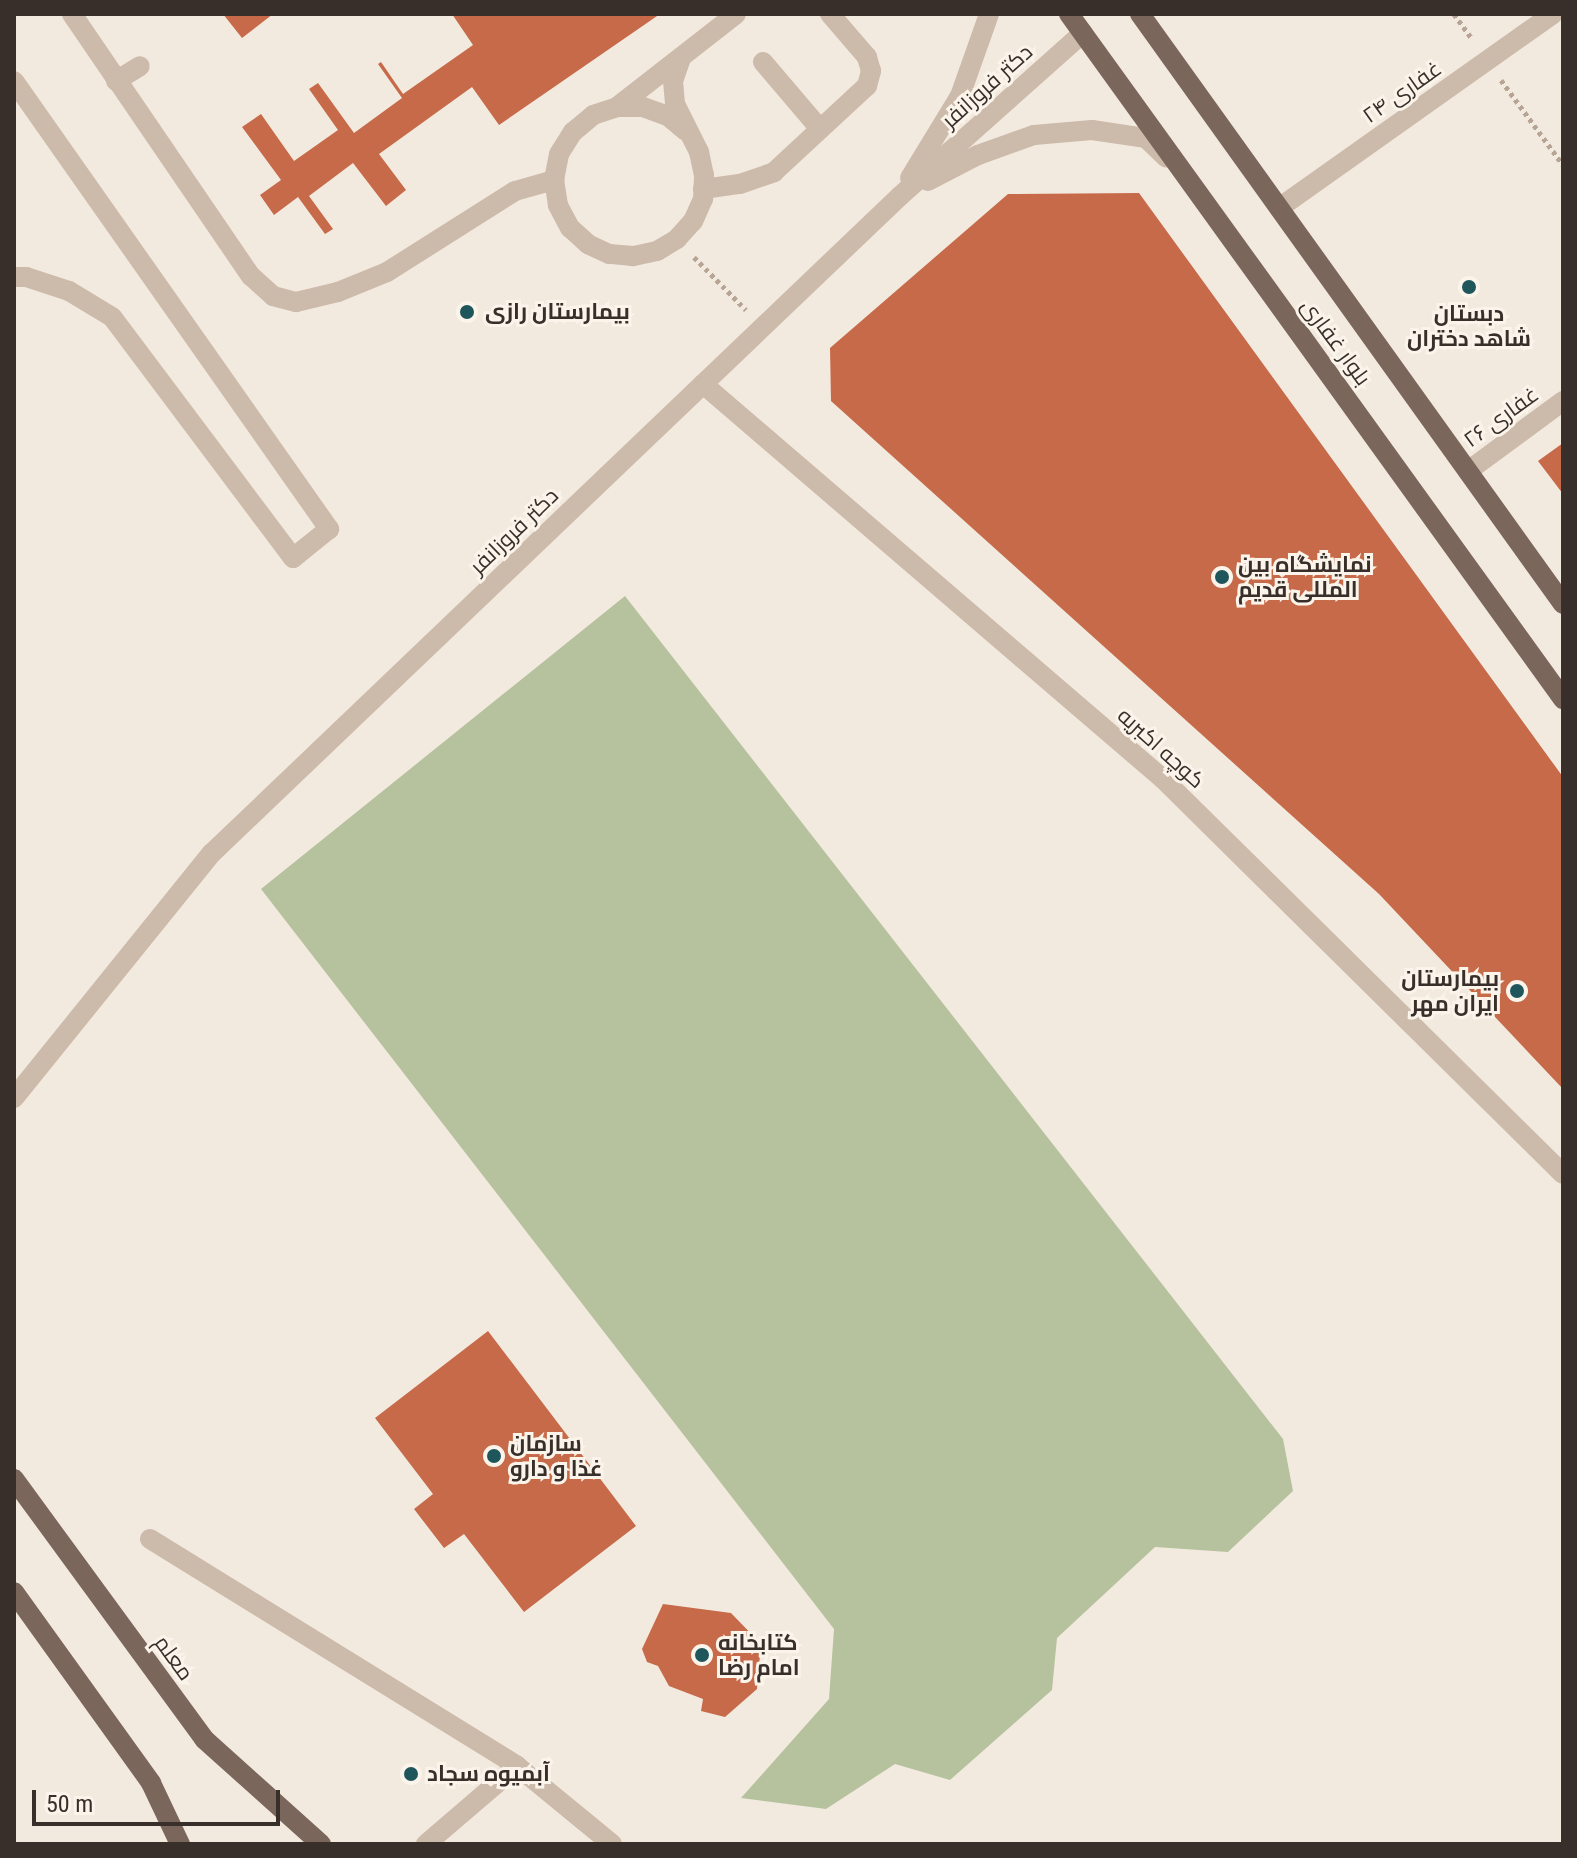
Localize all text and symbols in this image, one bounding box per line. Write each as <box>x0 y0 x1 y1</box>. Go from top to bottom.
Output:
street label: دکتر فروزانفر <box>936 38 1038 134</box>
street label: غفاری ۲۴ <box>1357 55 1447 129</box>
marker: دبستان شاهد دختران <box>1460 278 1478 296</box>
street label: بلوار غفاری <box>1296 293 1376 391</box>
place label: بیمارستان رازی <box>485 299 630 325</box>
place label: دبستان شاهد دختران <box>1407 300 1531 352</box>
marker: بیمارستان رازی <box>456 301 478 323</box>
street label: غفاری ۲۶ <box>1458 381 1544 453</box>
street label: دکتر فروزانفر <box>464 482 564 580</box>
place label: نمایشگاه بین المللی قدیم <box>1238 551 1372 602</box>
marker: نمایشگاه بین المللی قدیم <box>1213 568 1231 586</box>
street label: کوچه اکبریه <box>1112 702 1210 794</box>
place label: بیمارستان ایران مهر <box>1401 965 1499 1016</box>
marker: بیمارستان ایران مهر <box>1506 980 1528 1002</box>
place label: سازمان غذا و دارو <box>510 1430 602 1482</box>
marker: سازمان غذا و دارو <box>485 1447 503 1465</box>
place label: کتابخانه امام رضا <box>718 1629 800 1680</box>
street label: معلم <box>149 1630 199 1686</box>
marker: کتابخانه امام رضا <box>693 1646 711 1664</box>
place label: آبمیوه سجاد <box>427 1761 550 1787</box>
marker: آبمیوه سجاد <box>402 1765 420 1783</box>
scale bar <box>36 1774 284 1824</box>
text: 50 m <box>46 1790 93 1818</box>

